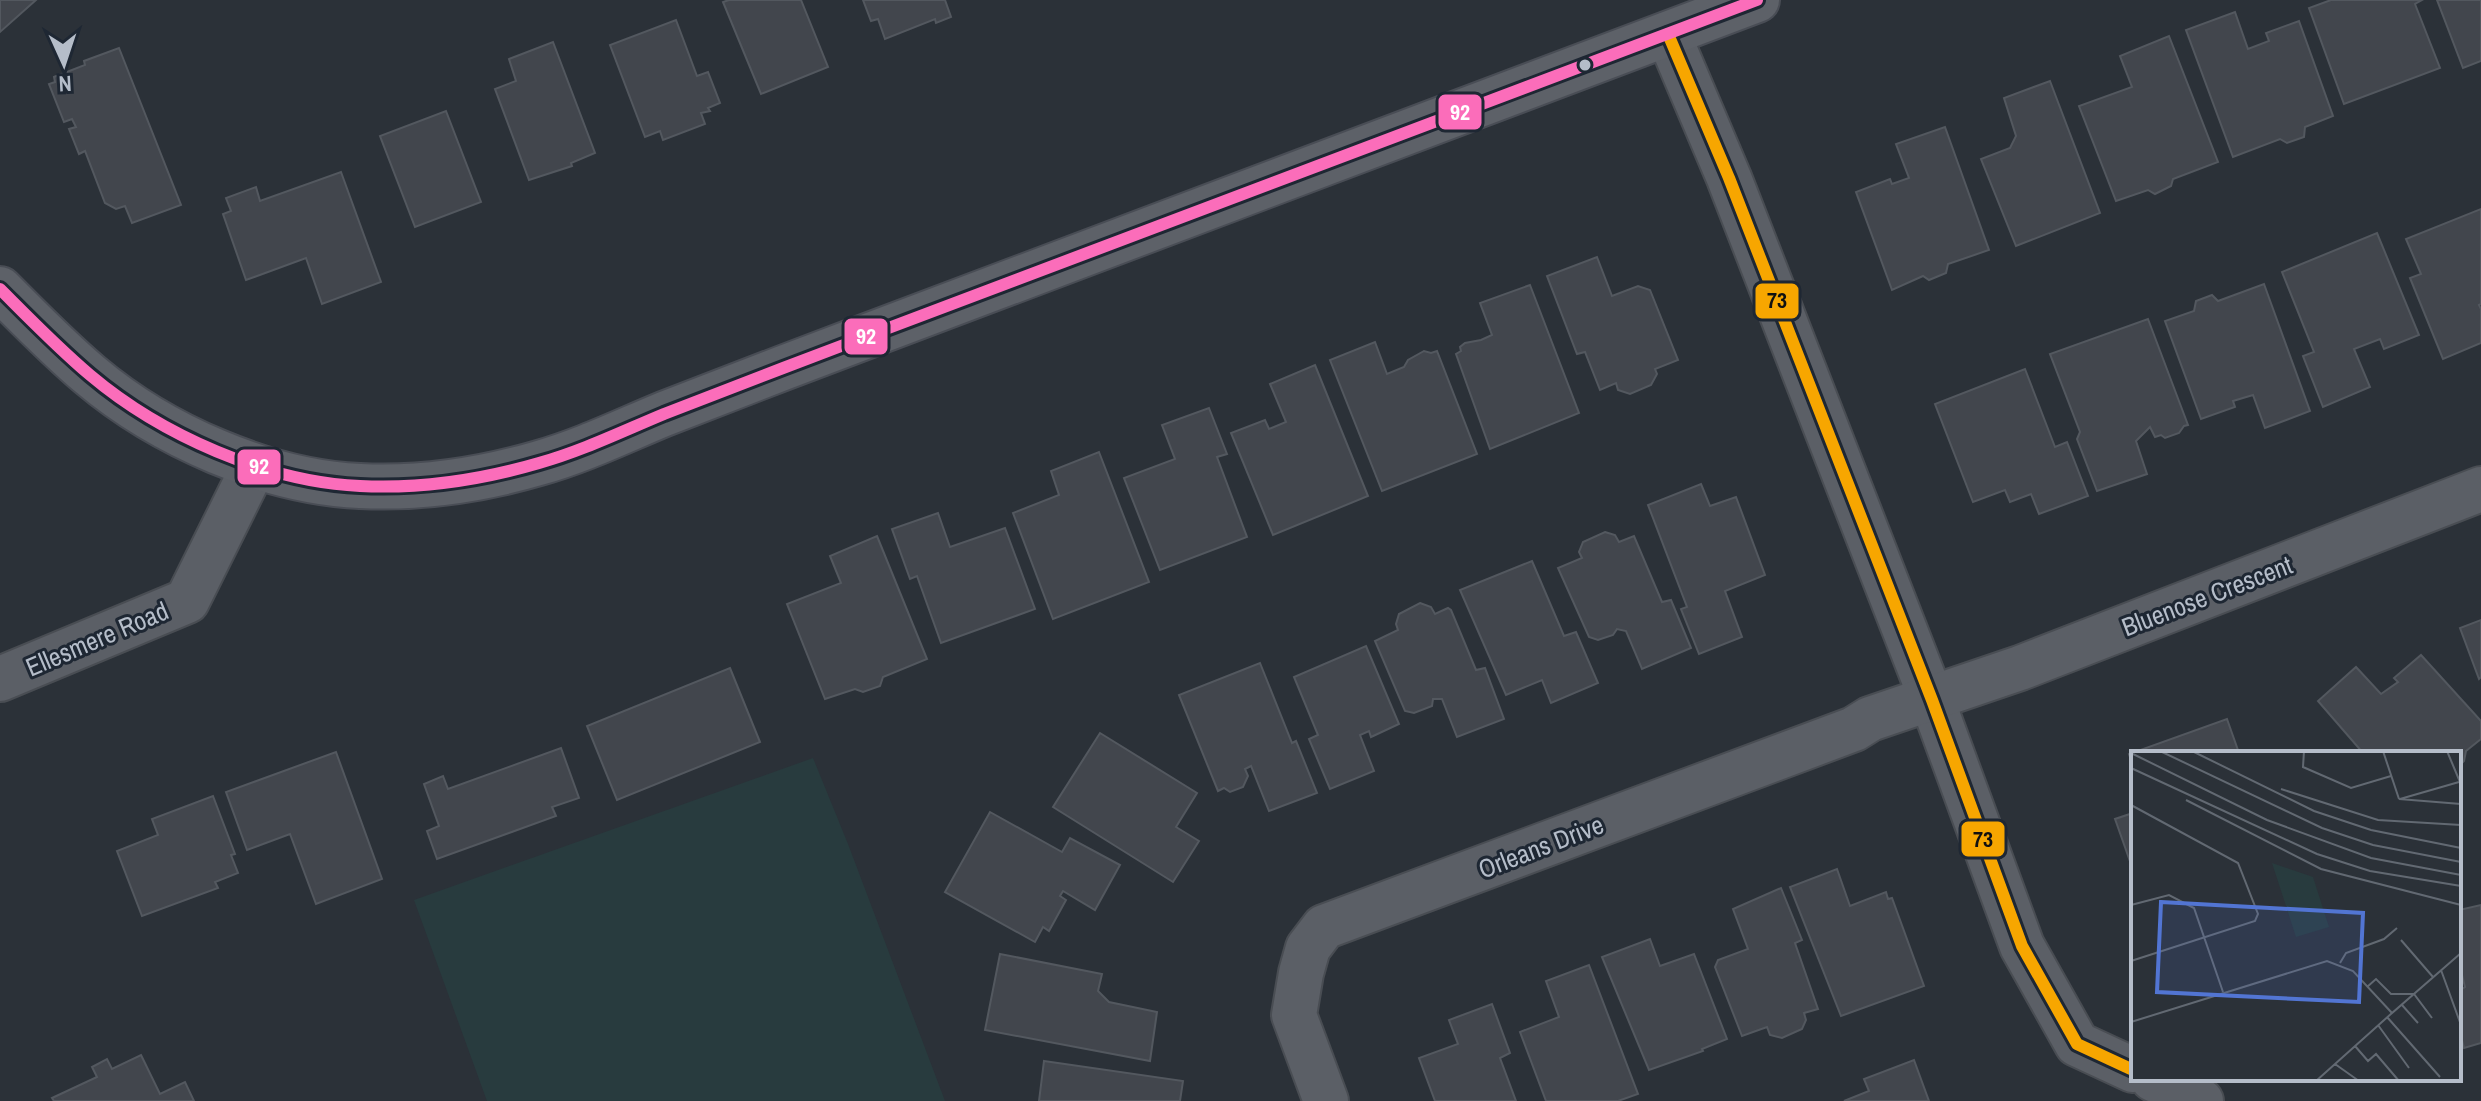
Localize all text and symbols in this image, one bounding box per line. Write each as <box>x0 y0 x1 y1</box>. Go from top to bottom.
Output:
north arrow <box>24 24 104 104</box>
unlabelled marker <box>1577 57 1593 73</box>
text: N <box>58 69 72 99</box>
line badge: 92 <box>1437 93 1483 131</box>
text: 92 <box>1450 97 1470 127</box>
line badge: 73 <box>1754 282 1800 320</box>
text: 73 <box>1767 285 1787 315</box>
line badge: 92 <box>843 317 889 356</box>
text: 92 <box>856 321 876 351</box>
line badge: 92 <box>236 448 282 486</box>
text: 92 <box>249 451 269 481</box>
street label: Bluenose Crescent <box>2116 547 2297 644</box>
street label: Ellesmere Road <box>20 593 173 684</box>
inset map <box>2131 751 2461 1081</box>
street label: Orleans Drive <box>1473 807 1608 886</box>
line badge: 73 <box>1960 820 2006 858</box>
text: 73 <box>1973 824 1993 854</box>

